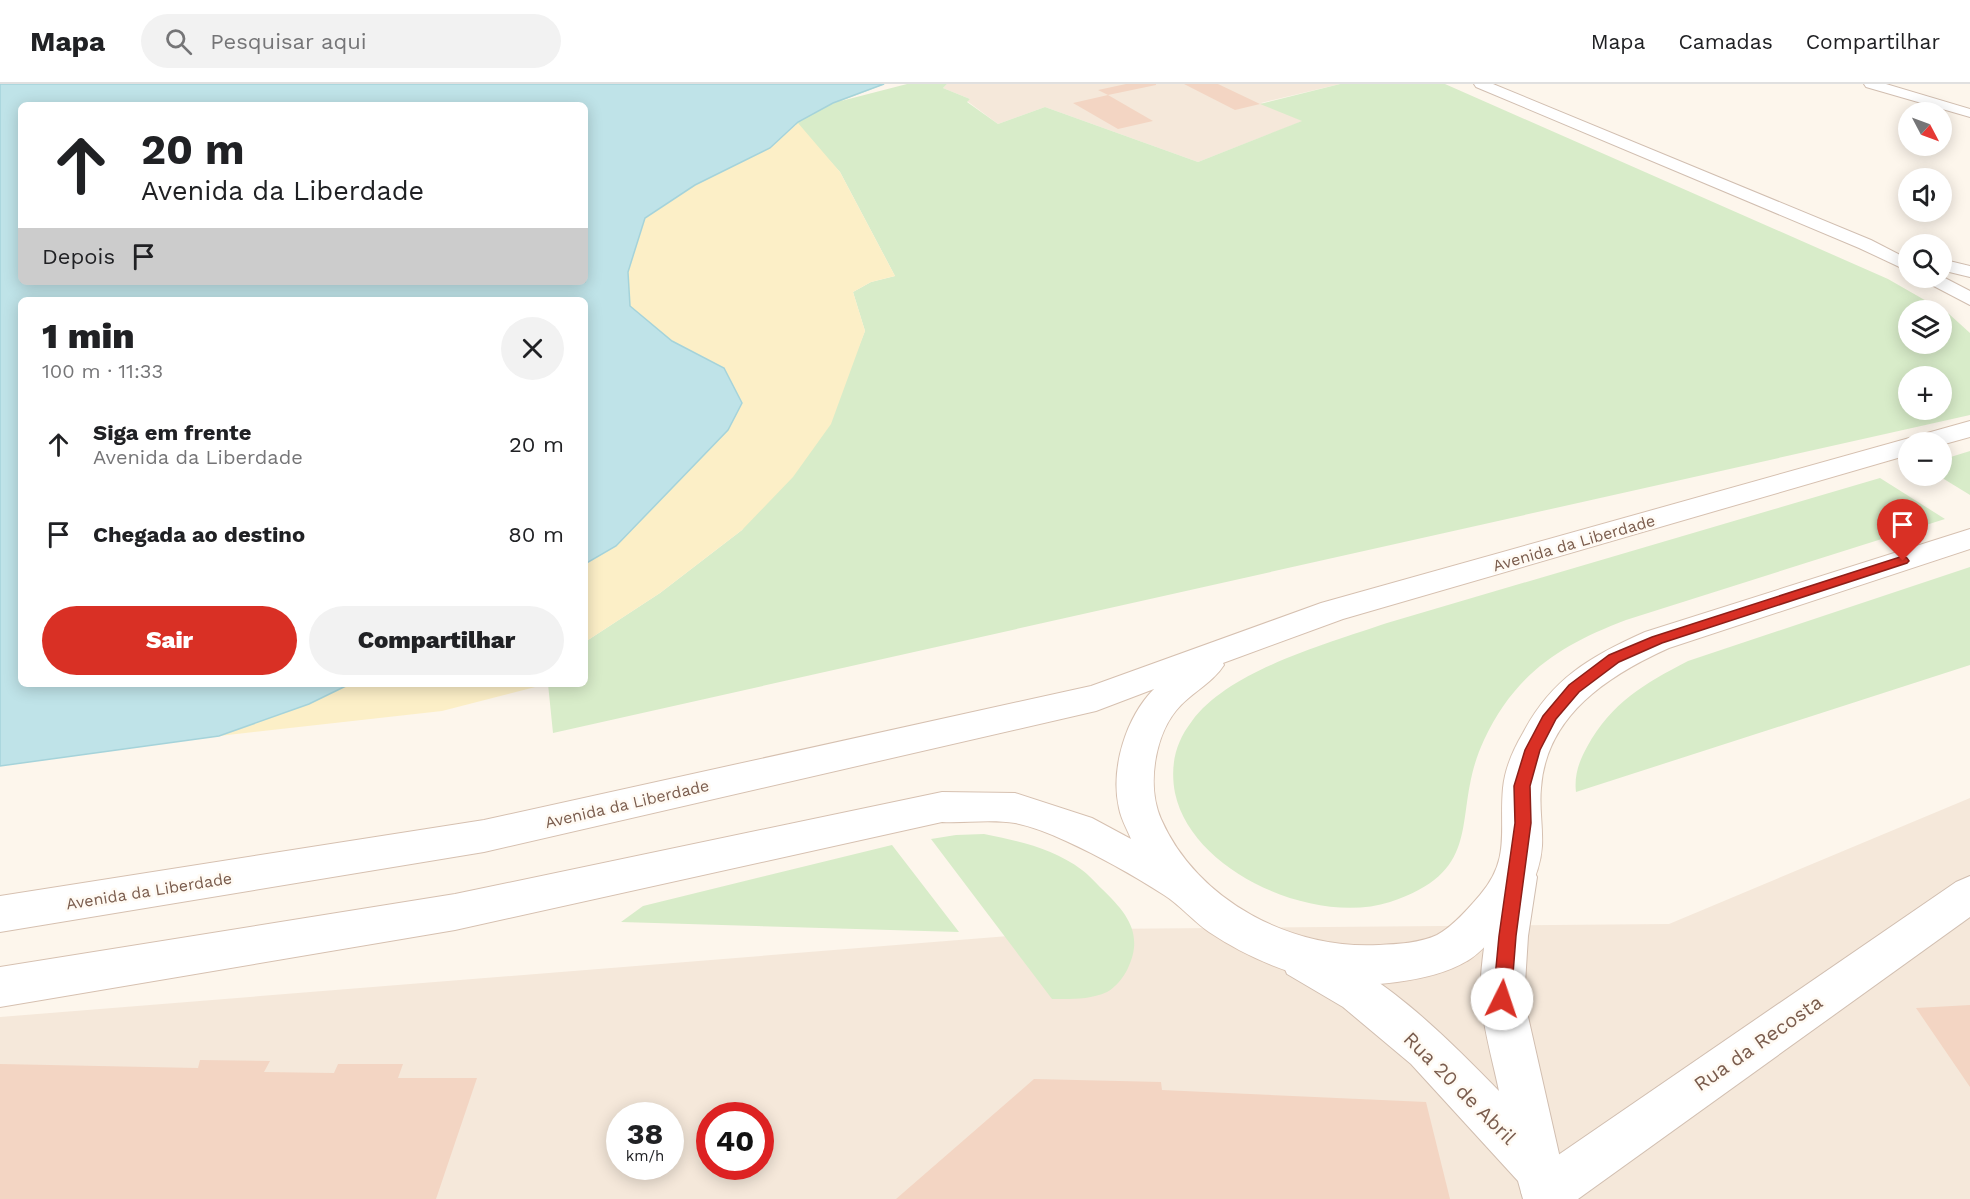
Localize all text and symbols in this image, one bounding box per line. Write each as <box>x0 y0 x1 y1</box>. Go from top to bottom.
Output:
search box <box>141 14 561 68</box>
text: Mapa <box>30 25 105 58</box>
icon: search <box>162 25 195 58</box>
text: Pesquisar aqui <box>210 29 367 54</box>
text: Mapa <box>1591 29 1645 54</box>
text: Camadas <box>1678 29 1773 54</box>
text: Compartilhar <box>1806 29 1940 54</box>
north arrow <box>1898 102 1952 156</box>
map controls <box>1898 102 1952 486</box>
text: 20 m <box>141 125 245 174</box>
icon: ahead <box>42 126 120 204</box>
button: sound <box>1898 168 1952 222</box>
text: Avenida da Liberdade <box>141 175 424 207</box>
button: search <box>1898 234 1952 288</box>
icon: arrive <box>127 240 160 273</box>
text: Depois <box>42 244 115 269</box>
button: layers <box>1898 300 1952 354</box>
text: 1 min <box>42 315 135 357</box>
button: close <box>501 317 564 380</box>
text: 100 m · 11:33 <box>42 359 163 383</box>
button: + <box>1898 366 1952 420</box>
text: Siga em frente <box>93 420 251 445</box>
icon: ahead <box>42 428 75 461</box>
text: 20 m <box>509 432 564 457</box>
button: − <box>1898 432 1952 486</box>
text: Avenida da Liberdade <box>93 445 303 469</box>
pin <box>1877 499 1928 561</box>
icon: arrive <box>1886 508 1919 541</box>
street label: Avenida da Liberdade <box>1491 511 1657 575</box>
icon: arrive <box>42 518 75 551</box>
text: Chegada ao destino <box>93 522 305 547</box>
text: 80 m <box>508 522 564 547</box>
button: Sair <box>42 606 297 675</box>
button: Compartilhar <box>309 606 564 675</box>
street label: Avenida da Liberdade <box>543 776 711 832</box>
street label: Avenida da Liberdade <box>65 868 233 914</box>
position arrow <box>1470 967 1534 1031</box>
street label: Rua da Recosta <box>1689 990 1827 1096</box>
street label: Rua 20 de Abril <box>1399 1027 1521 1149</box>
speed limit sign: 40 <box>696 1102 774 1180</box>
text: 38 <box>627 1116 663 1151</box>
text: km/h <box>626 1147 664 1165</box>

